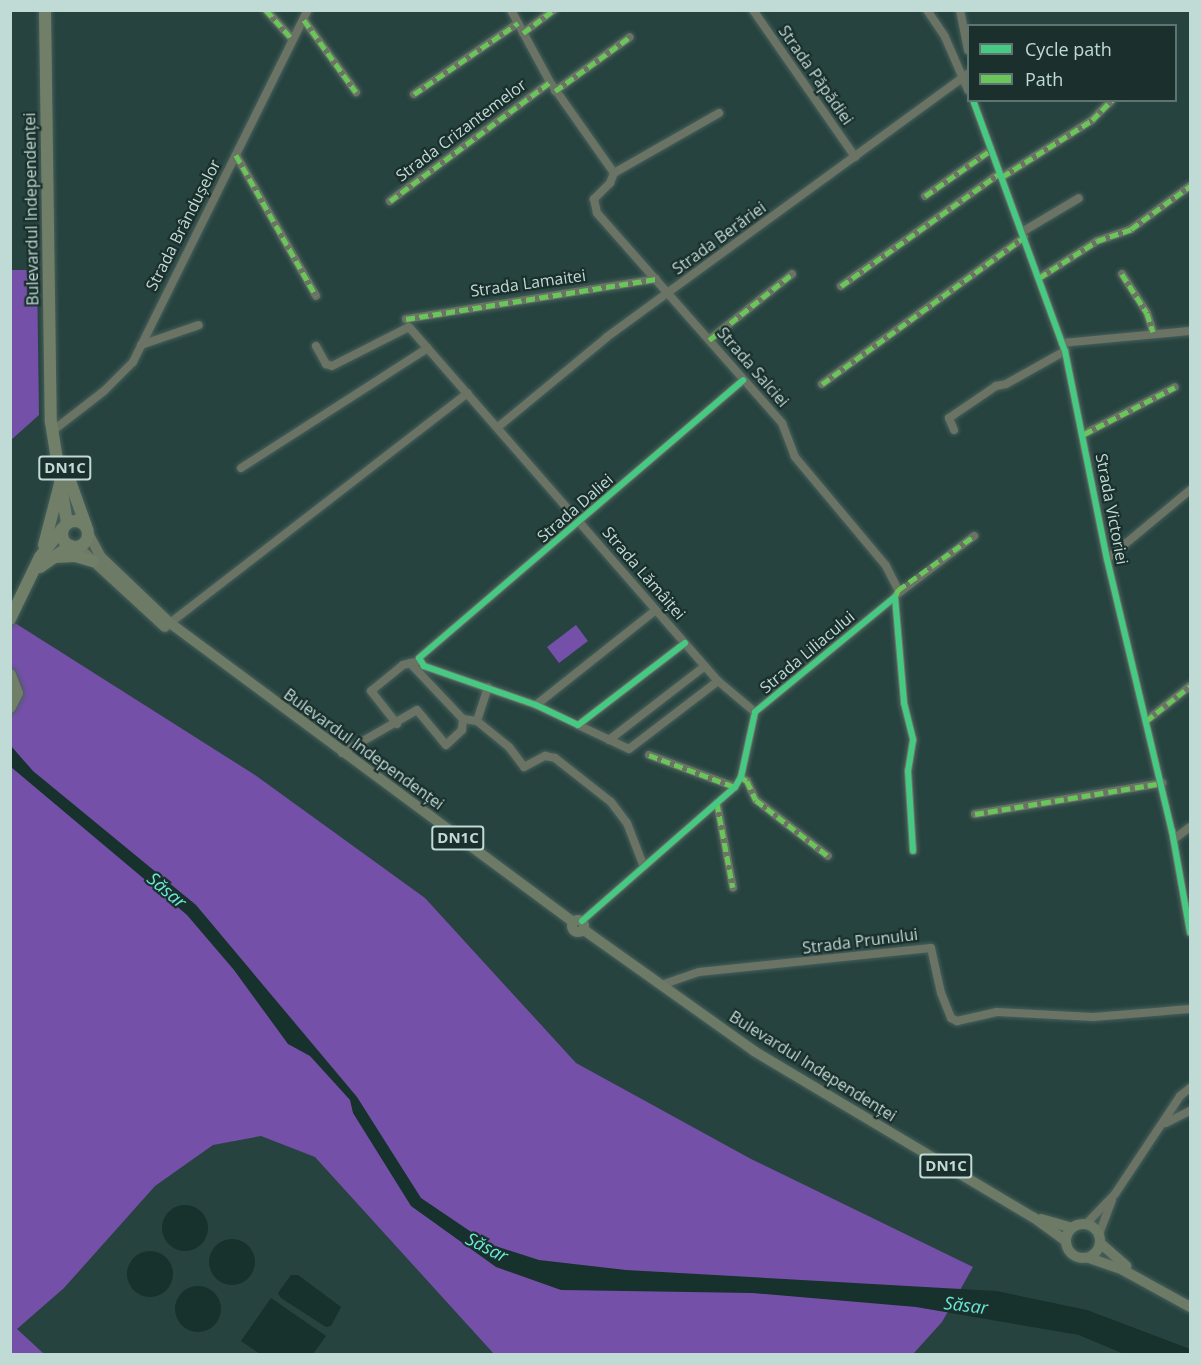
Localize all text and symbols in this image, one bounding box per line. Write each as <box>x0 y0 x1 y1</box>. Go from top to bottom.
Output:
street label: Strada Păpădiei <box>775 22 857 128</box>
legend <box>967 24 1177 102</box>
text: Cycle path <box>1025 37 1112 61</box>
text: Path <box>1025 67 1063 91</box>
street label: Strada Crizantemelor <box>392 75 530 185</box>
street label: Bulevardul Independenței <box>20 112 42 306</box>
street label: Strada Brândușelor <box>142 156 224 294</box>
street label: Strada Berăriei <box>668 198 770 278</box>
street label: Strada Lamaitei <box>469 265 587 301</box>
street label: Strada Salciei <box>713 323 793 411</box>
street label: Strada Victoriei <box>1092 452 1132 566</box>
road number: DN1C <box>38 456 92 480</box>
street label: Strada Daliei <box>533 470 617 546</box>
street label: Strada Lămâiței <box>599 523 689 623</box>
street label: Strada Liliacului <box>756 607 858 697</box>
street label: Bulevardul Independenței <box>280 684 448 814</box>
road number: DN1C <box>431 826 485 850</box>
water label: Săsar <box>143 867 191 913</box>
street label: Strada Prunului <box>801 924 919 958</box>
street label: Bulevardul Independenței <box>726 1007 900 1125</box>
road number: DN1C <box>919 1154 973 1178</box>
water label: Săsar <box>462 1227 512 1267</box>
water label: Săsar <box>943 1292 989 1318</box>

